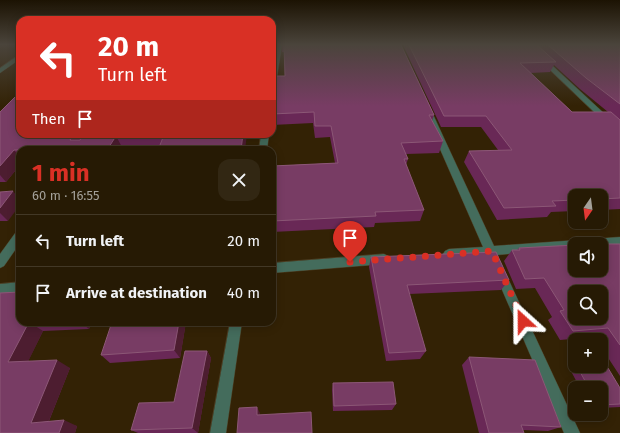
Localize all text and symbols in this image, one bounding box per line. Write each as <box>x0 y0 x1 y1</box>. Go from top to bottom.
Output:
text: 20 m <box>98 30 159 63</box>
icon: left <box>32 32 84 84</box>
text: Turn left <box>98 64 167 86</box>
icon: arrive <box>74 108 96 130</box>
text: Then <box>32 110 66 128</box>
text: 1 min <box>32 159 90 187</box>
button: close <box>218 159 260 201</box>
text: 60 m · 16:55 <box>32 188 99 203</box>
north arrow <box>568 189 608 229</box>
map controls <box>568 189 608 421</box>
pin <box>333 221 367 262</box>
icon: arrive <box>339 227 361 249</box>
icon: left <box>32 230 54 252</box>
text: Turn left <box>66 232 124 250</box>
text: 20 m <box>227 232 260 250</box>
button: sound <box>568 237 608 277</box>
icon: arrive <box>32 282 54 304</box>
text: Arrive at destination <box>66 284 207 302</box>
text: 40 m <box>227 284 260 302</box>
button: search <box>568 285 608 325</box>
position arrow <box>502 300 544 342</box>
button: + <box>568 333 608 373</box>
button: − <box>568 381 608 421</box>

